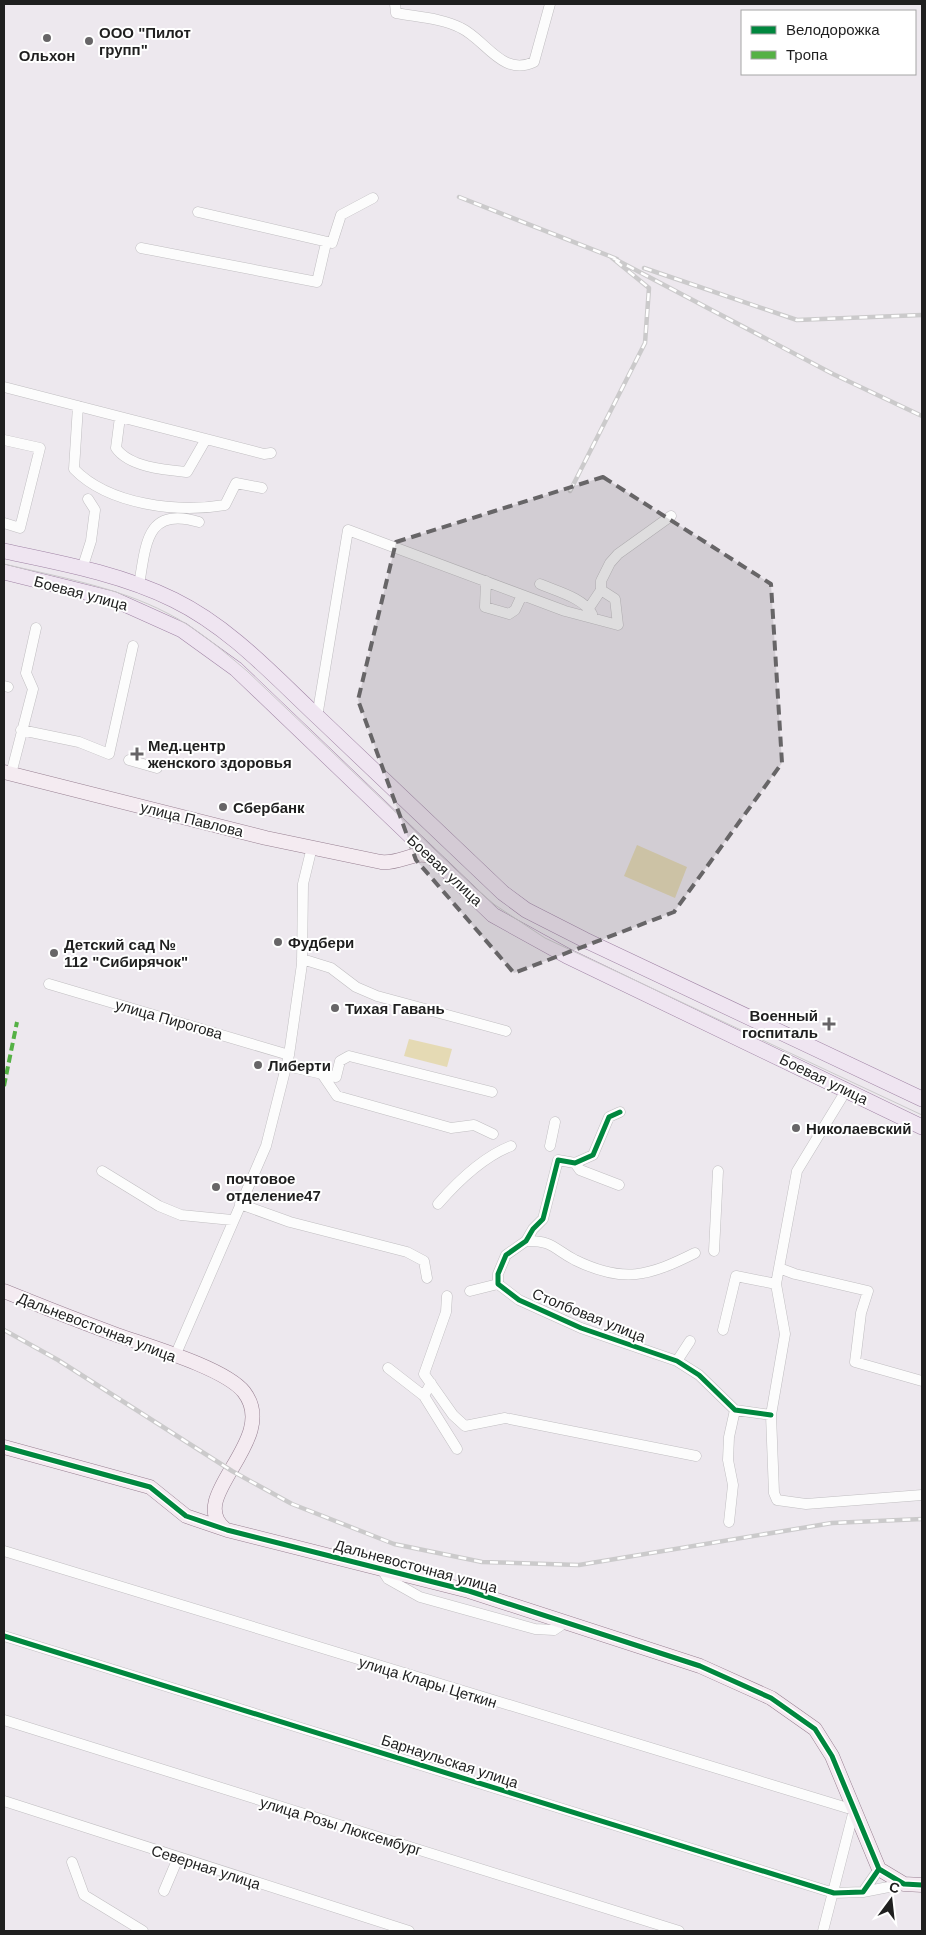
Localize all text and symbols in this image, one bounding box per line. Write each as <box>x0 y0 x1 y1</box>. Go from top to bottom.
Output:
legend <box>741 10 916 75</box>
text: Велодорожка <box>786 21 880 38</box>
place label: ООО "Пилот групп" <box>99 24 191 58</box>
marker: Ольхон <box>41 32 53 44</box>
marker: ООО "Пилот групп" <box>83 35 95 47</box>
text: Тропа <box>786 46 828 63</box>
place label: Ольхон <box>19 47 75 64</box>
street label: Боевая улица <box>32 572 130 614</box>
place label: Мед.центр женского здоровья <box>147 737 292 771</box>
marker: Мед.центр женского здоровья <box>130 747 144 761</box>
street label: улица Павлова <box>139 798 246 840</box>
place label: Сбербанк <box>233 799 305 816</box>
marker: Сбербанк <box>217 801 229 813</box>
street label: Боевая улица <box>404 831 486 909</box>
place label: Фудбери <box>288 934 354 951</box>
place label: Детский сад № 112 "Сибирячок" <box>64 936 188 970</box>
marker: Фудбери <box>272 936 284 948</box>
marker: Детский сад № 112 "Сибирячок" <box>48 947 60 959</box>
street label: улица Пирогова <box>113 996 225 1043</box>
place label: Тихая Гавань <box>345 1000 445 1017</box>
marker: Тихая Гавань <box>329 1002 341 1014</box>
place label: Военный госпиталь <box>742 1007 818 1041</box>
marker: Военный госпиталь <box>822 1017 836 1031</box>
street label: Боевая улица <box>777 1050 872 1108</box>
place label: Либерти <box>268 1057 331 1074</box>
marker: Либерти <box>252 1059 264 1071</box>
place label: Николаевский <box>806 1120 912 1137</box>
marker: Николаевский <box>790 1122 802 1134</box>
place label: почтовое отделение47 <box>226 1170 321 1204</box>
marker: почтовое отделение47 <box>210 1181 222 1193</box>
street label: Столбовая улица <box>530 1284 649 1346</box>
street label: Дальневосточная улица <box>16 1289 179 1365</box>
street label: Дальневосточная улица <box>333 1536 500 1596</box>
street label: улица Клары Цеткин <box>357 1653 499 1711</box>
street label: Барнаульская улица <box>379 1731 521 1791</box>
street label: улица Розы Люксембург <box>258 1793 424 1859</box>
street label: Северная улица <box>149 1841 263 1893</box>
north arrow <box>866 1875 916 1925</box>
text: С <box>887 1878 901 1896</box>

